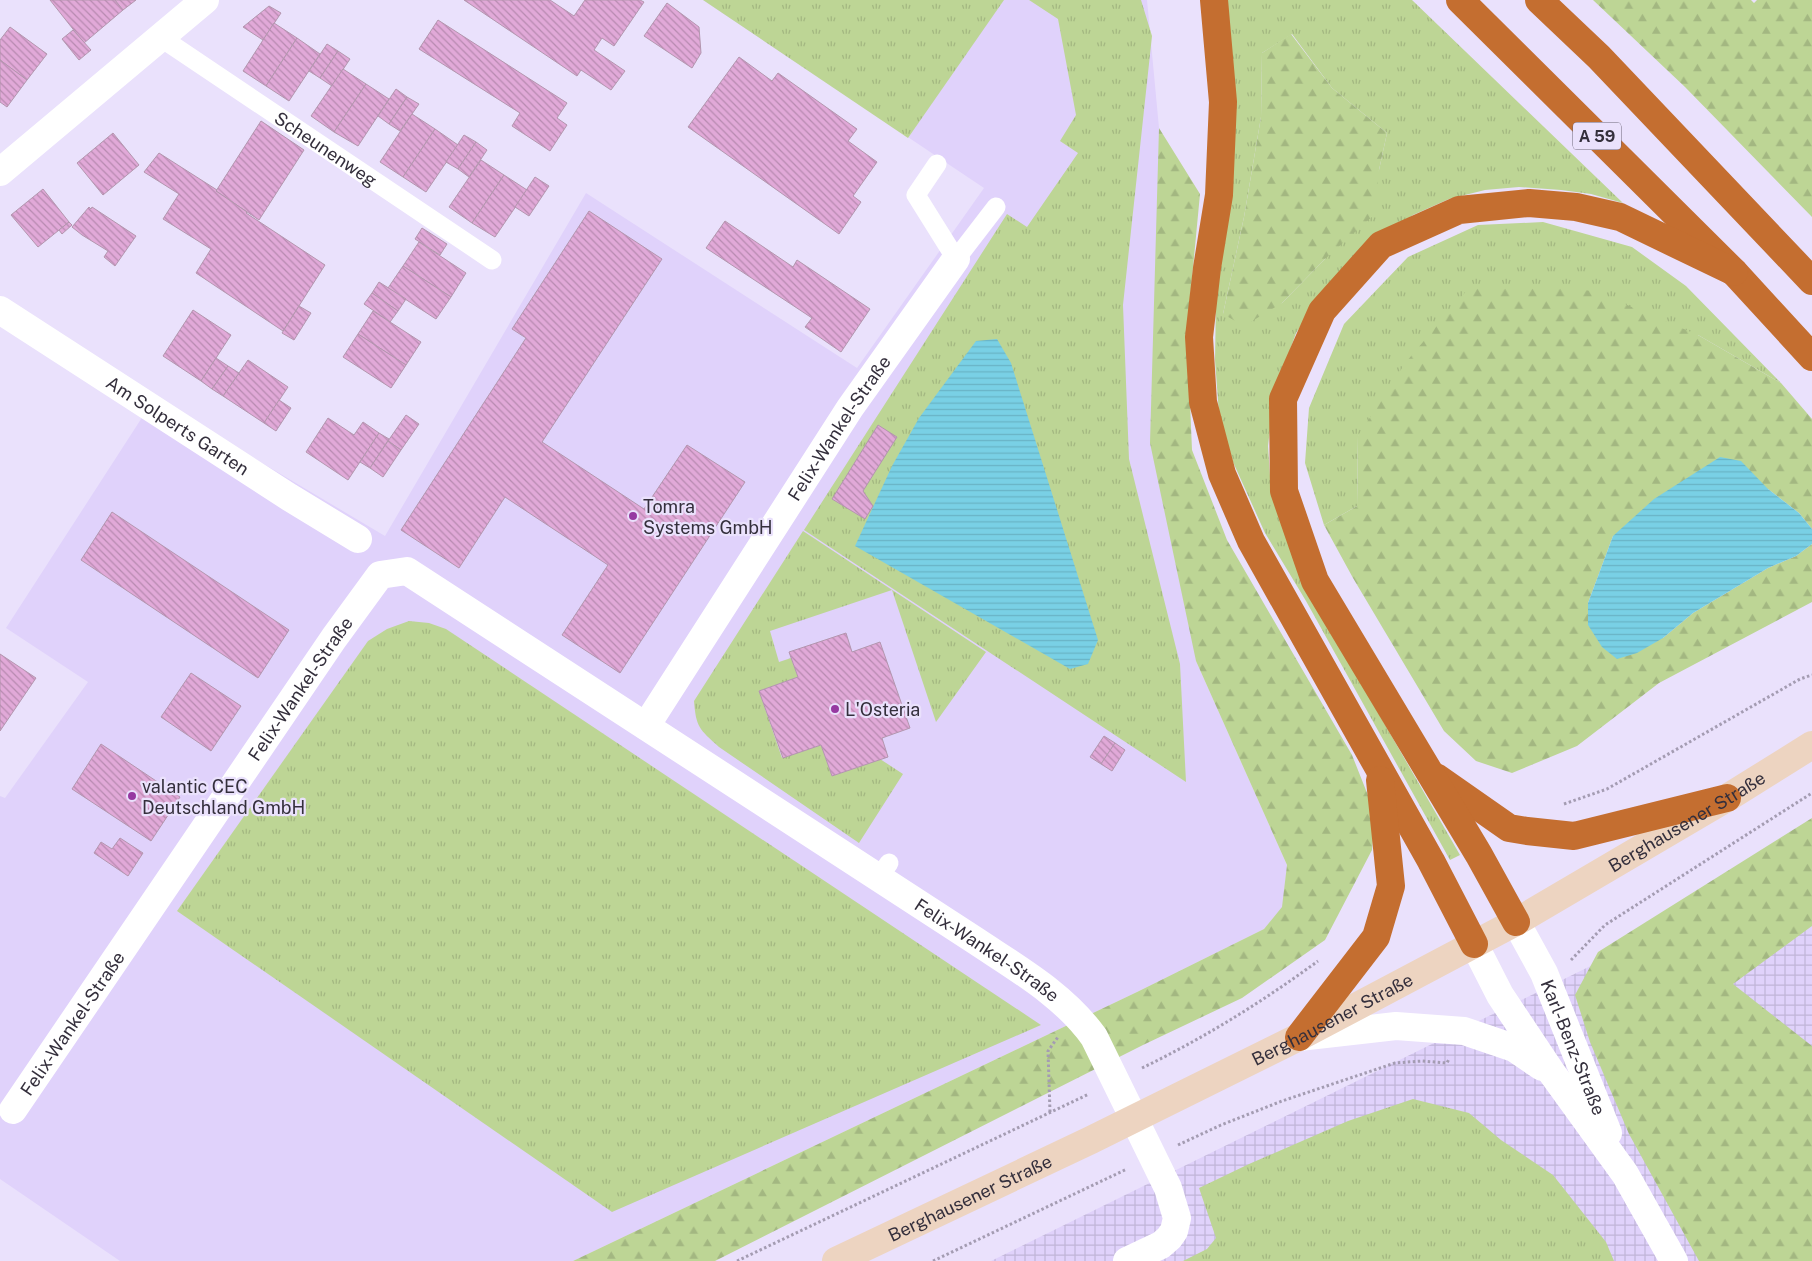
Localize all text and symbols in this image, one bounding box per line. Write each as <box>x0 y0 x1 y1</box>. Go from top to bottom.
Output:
street label: Scheunenweg <box>271 107 381 190</box>
road number: A 59 <box>1573 122 1621 150</box>
street label: Felix-Wankel-Straße <box>783 351 895 504</box>
street label: Am Solperts Garten <box>103 371 253 479</box>
place label: Tomra Systems GmbH <box>643 496 773 538</box>
marker: Tomra Systems GmbH <box>627 510 639 522</box>
street label: Felix-Wankel-Straße <box>243 612 357 764</box>
place label: L'Osteria <box>845 699 920 720</box>
marker: L'Osteria <box>829 703 841 715</box>
street label: Berghausener Straße <box>1604 767 1769 876</box>
place label: valantic CEC Deutschland GmbH <box>142 776 305 818</box>
marker: valantic CEC Deutschland GmbH <box>126 790 138 802</box>
street label: Felix-Wankel-Straße <box>911 894 1064 1006</box>
street label: Felix-Wankel-Straße <box>16 947 128 1099</box>
street label: Berghausener Straße <box>1248 968 1416 1069</box>
street label: Karl-Benz-Straße <box>1537 976 1610 1118</box>
street label: Berghausener Straße <box>885 1150 1055 1245</box>

